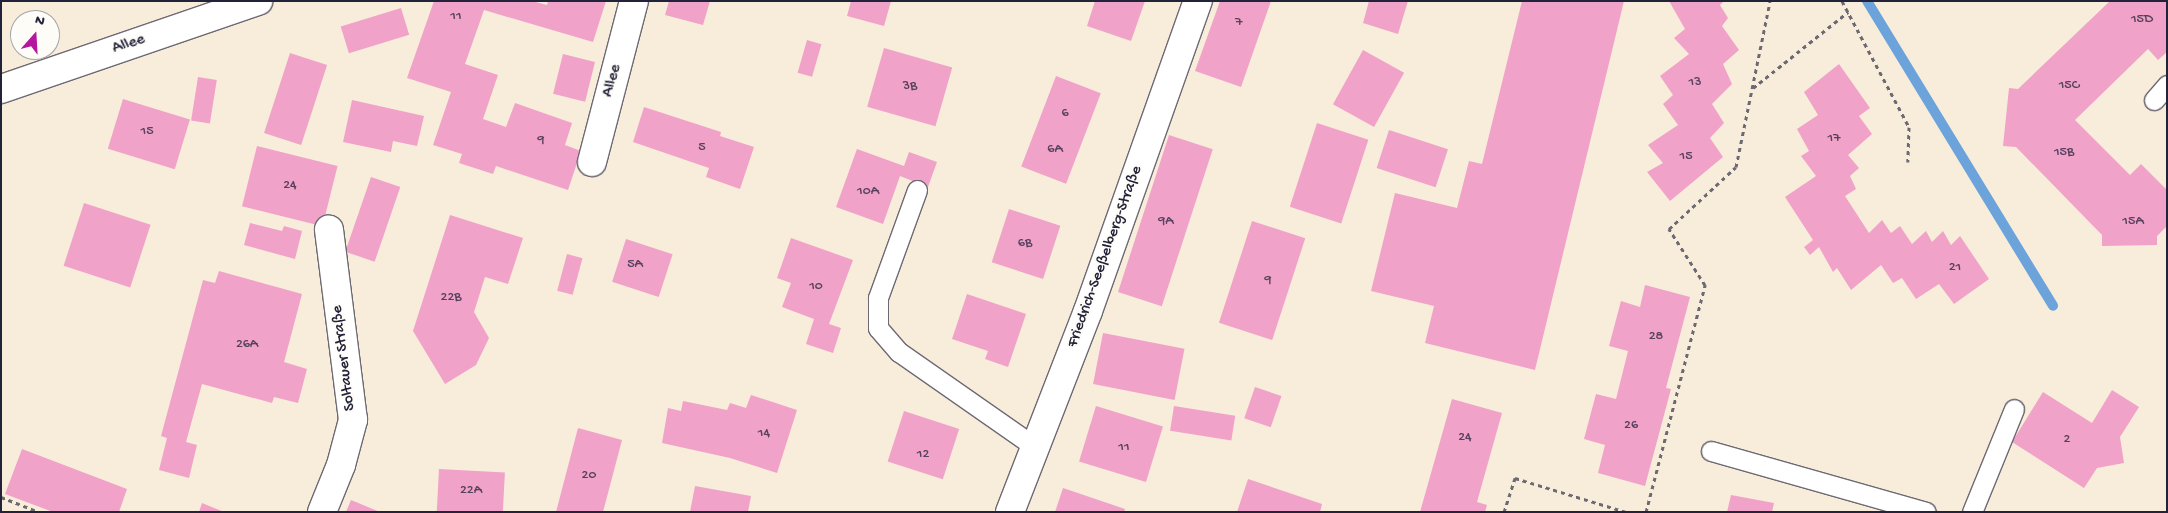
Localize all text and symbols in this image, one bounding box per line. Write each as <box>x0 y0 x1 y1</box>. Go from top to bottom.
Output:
house number: 11 <box>450 9 462 25</box>
north arrow <box>10 10 60 60</box>
text: N <box>33 12 47 31</box>
house number: 15D <box>2131 12 2153 28</box>
house number: 7 <box>1235 15 1243 31</box>
street label: Allee <box>110 31 148 59</box>
street label: Allee <box>599 63 627 99</box>
house number: 13 <box>1689 75 1701 91</box>
house number: 15C <box>2059 78 2079 94</box>
house number: 3B <box>903 79 917 95</box>
house number: 6 <box>1061 106 1069 122</box>
house number: 15 <box>140 124 154 140</box>
house number: 17 <box>1828 131 1840 147</box>
house number: 9 <box>537 133 545 149</box>
house number: 5 <box>698 140 706 156</box>
house number: 6A <box>1047 142 1063 158</box>
house number: 15B <box>2054 145 2074 161</box>
house number: 15 <box>1679 149 1693 165</box>
street label: Friedrich-Seeßelberg-Straße <box>1064 164 1148 350</box>
house number: 24 <box>283 178 297 194</box>
house number: 10A <box>857 184 879 200</box>
house number: 9A <box>1158 214 1174 230</box>
house number: 15A <box>2122 214 2144 230</box>
house number: 6B <box>1018 236 1032 252</box>
house number: 5A <box>627 257 643 273</box>
house number: 21 <box>1949 260 1961 276</box>
house number: 9 <box>1264 273 1272 289</box>
house number: 10 <box>809 279 823 295</box>
house number: 22B <box>441 290 461 306</box>
street label: Soltauer Straße <box>329 304 361 412</box>
house number: 28 <box>1649 329 1663 345</box>
house number: 26A <box>236 337 258 353</box>
house number: 26 <box>1624 418 1638 434</box>
house number: 14 <box>758 426 770 442</box>
house number: 24 <box>1458 430 1472 446</box>
house number: 2 <box>2064 432 2070 448</box>
house number: 11 <box>1118 440 1130 456</box>
house number: 12 <box>917 447 929 463</box>
house number: 20 <box>582 468 596 484</box>
house number: 22A <box>460 483 482 499</box>

